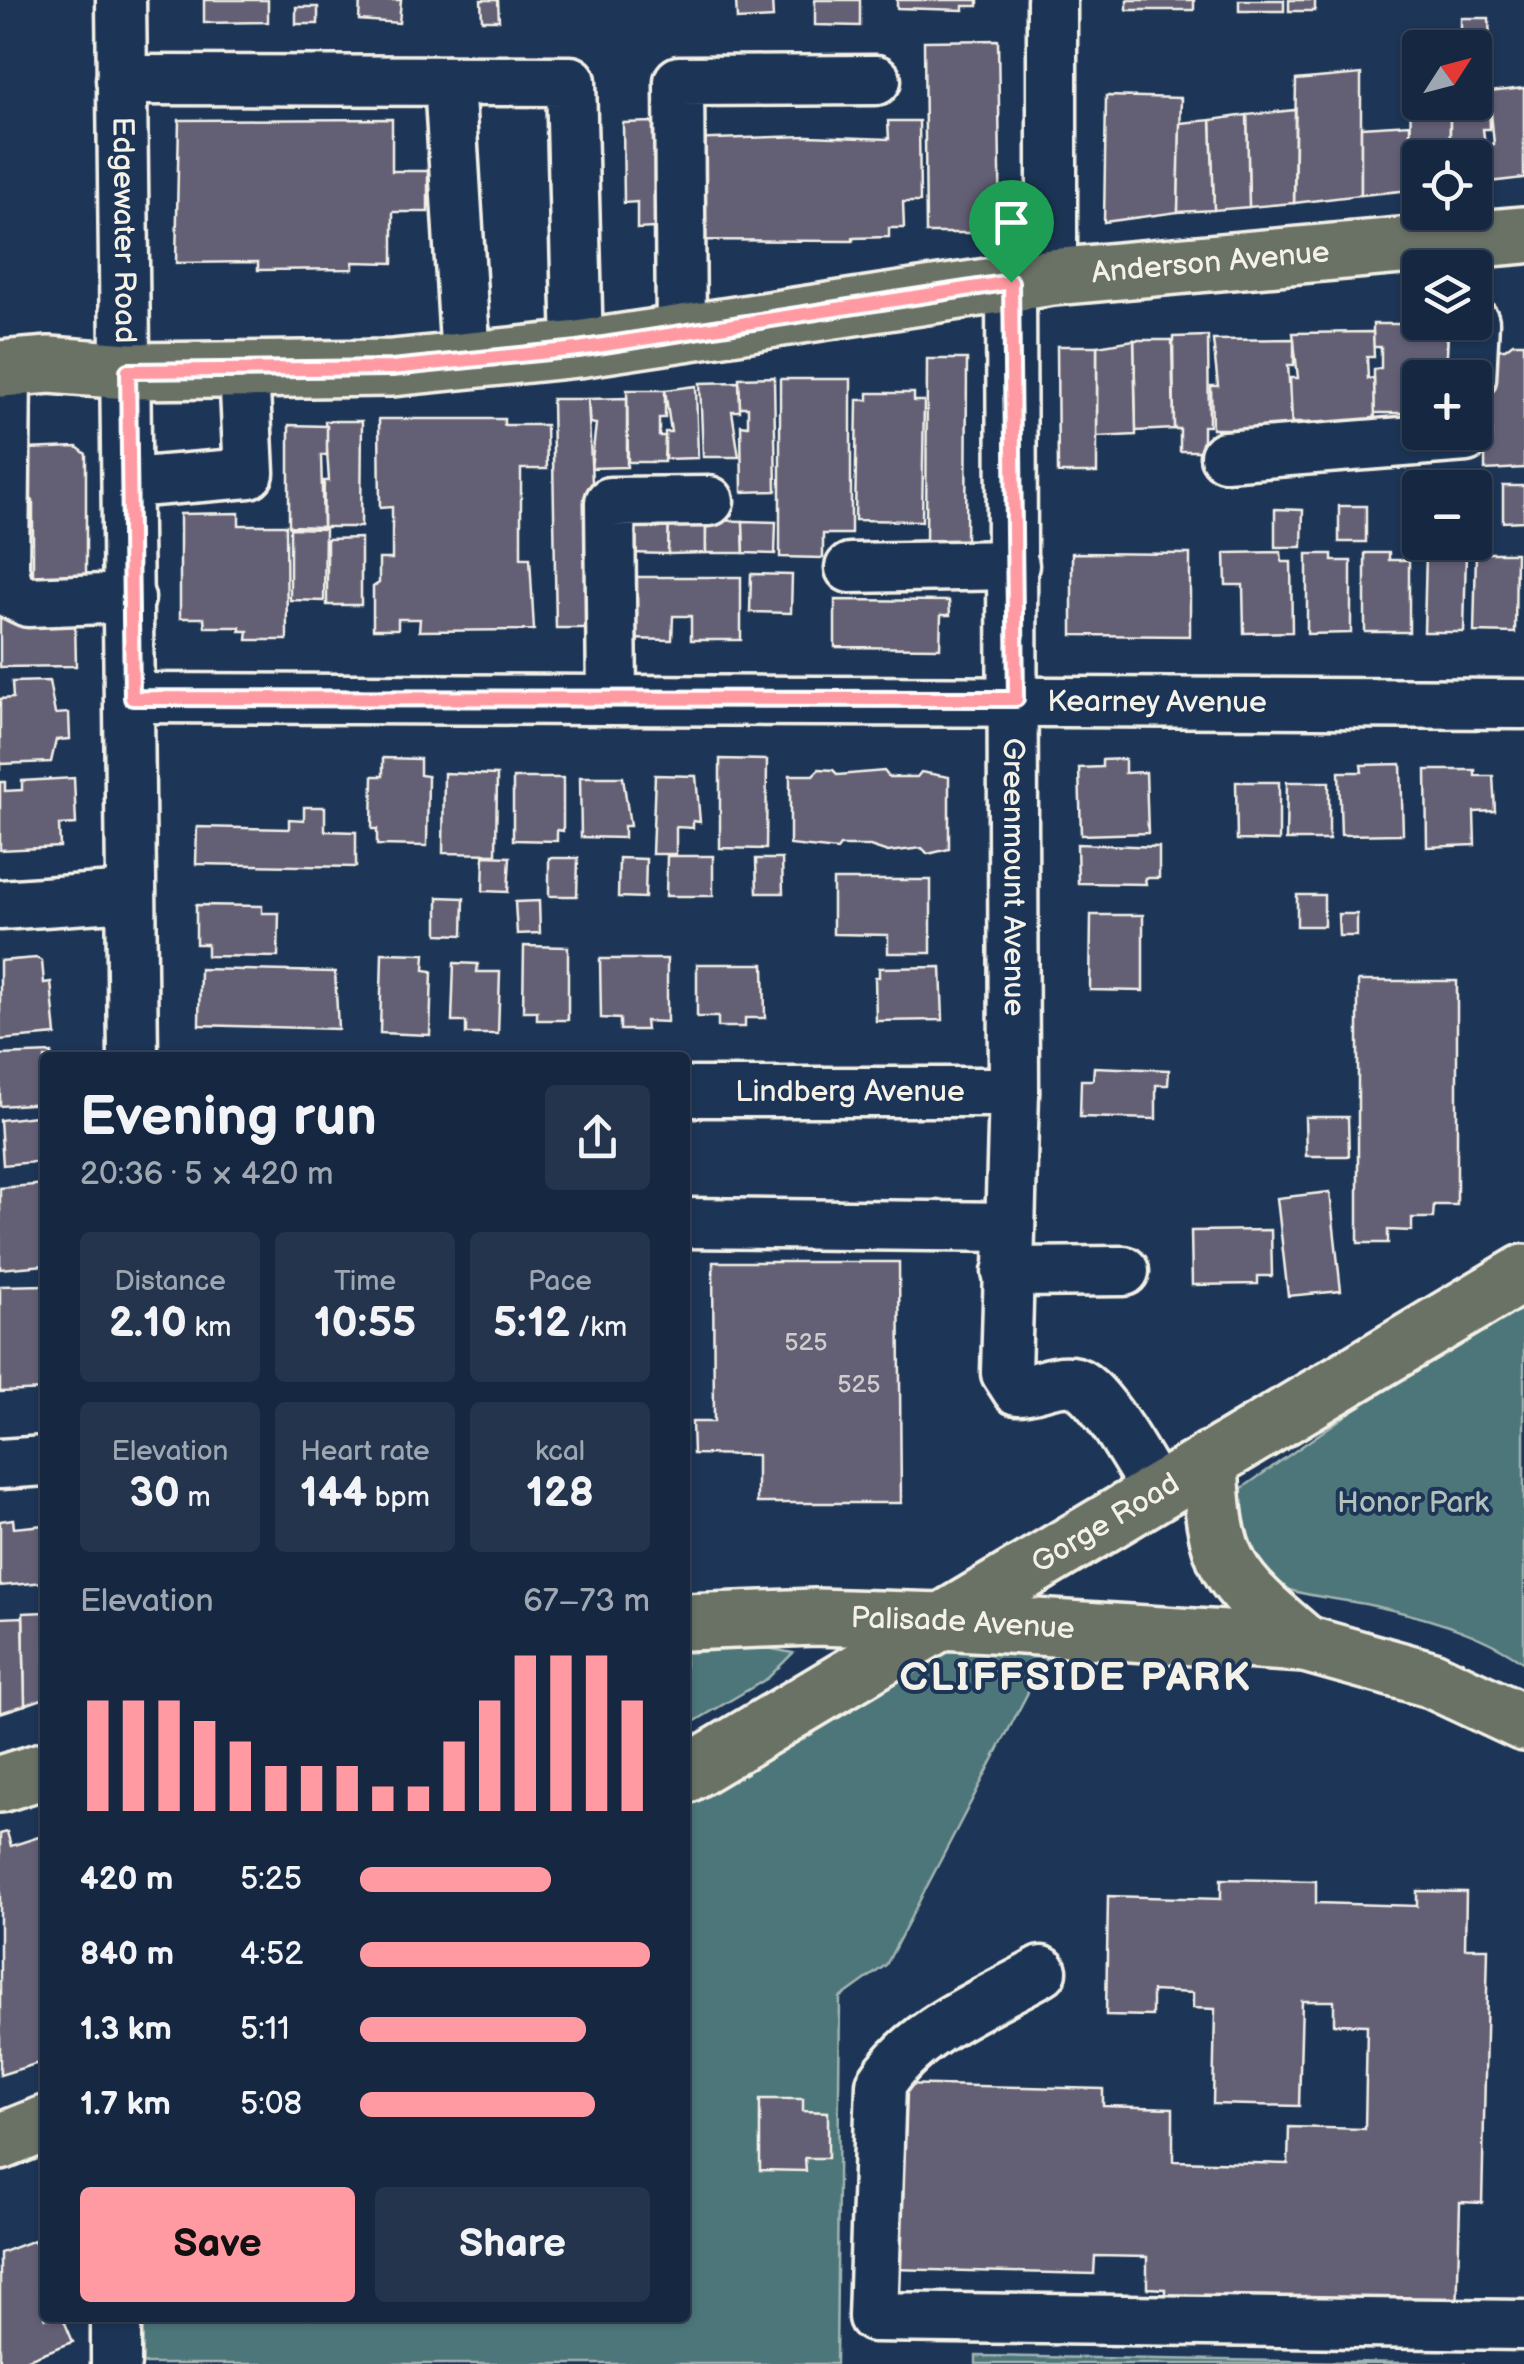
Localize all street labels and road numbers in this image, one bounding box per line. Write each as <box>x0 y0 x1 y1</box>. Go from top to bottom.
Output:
street label: Edgewater Road <box>104 116 143 344</box>
street label: Anderson Avenue <box>1090 234 1331 291</box>
street label: Kearney Avenue <box>1047 684 1267 721</box>
street label: Greenmount Avenue <box>995 738 1032 1016</box>
street label: Lindberg Avenue <box>735 1074 965 1110</box>
street label: Gorge Road <box>1025 1465 1186 1581</box>
street label: Palisade Avenue <box>850 1600 1076 1647</box>

